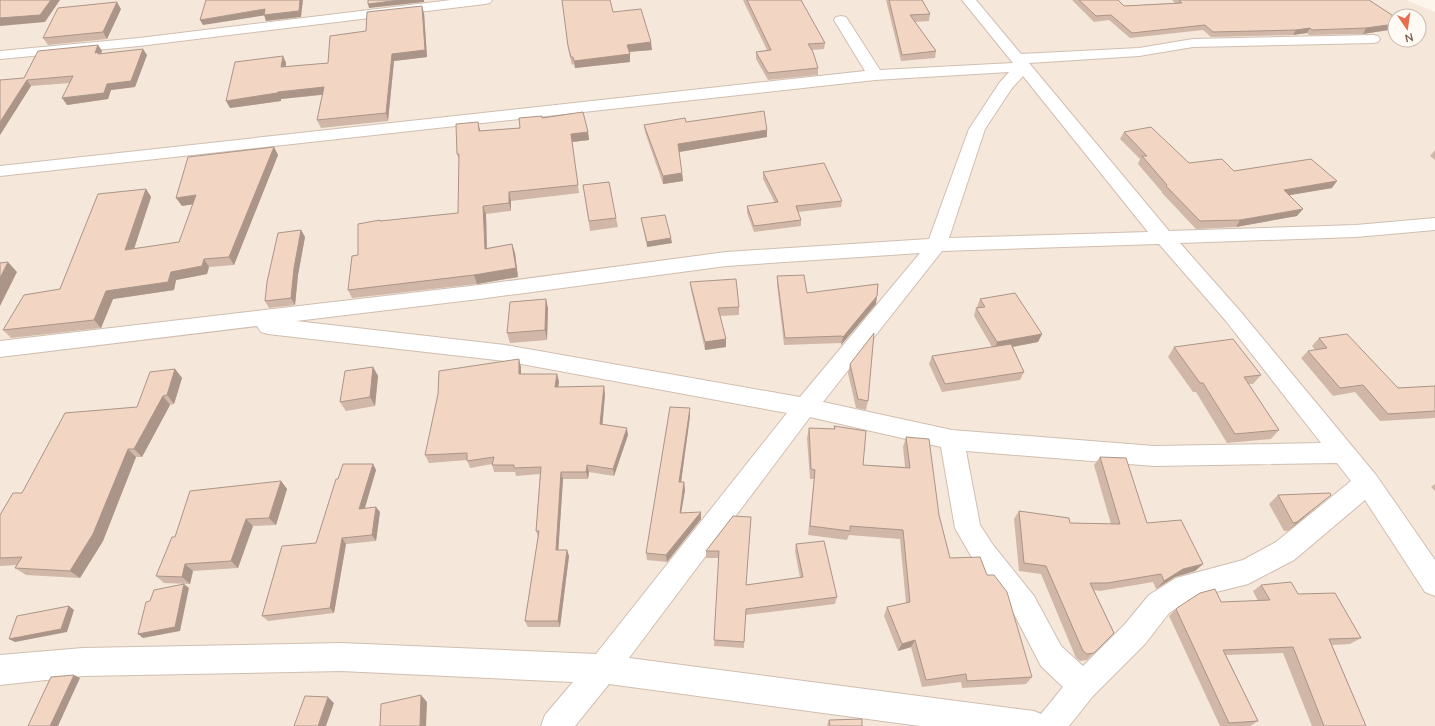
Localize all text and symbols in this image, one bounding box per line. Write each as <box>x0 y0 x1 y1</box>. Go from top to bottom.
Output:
north arrow <box>1387 8 1427 48</box>
text: N <box>1403 29 1415 45</box>

